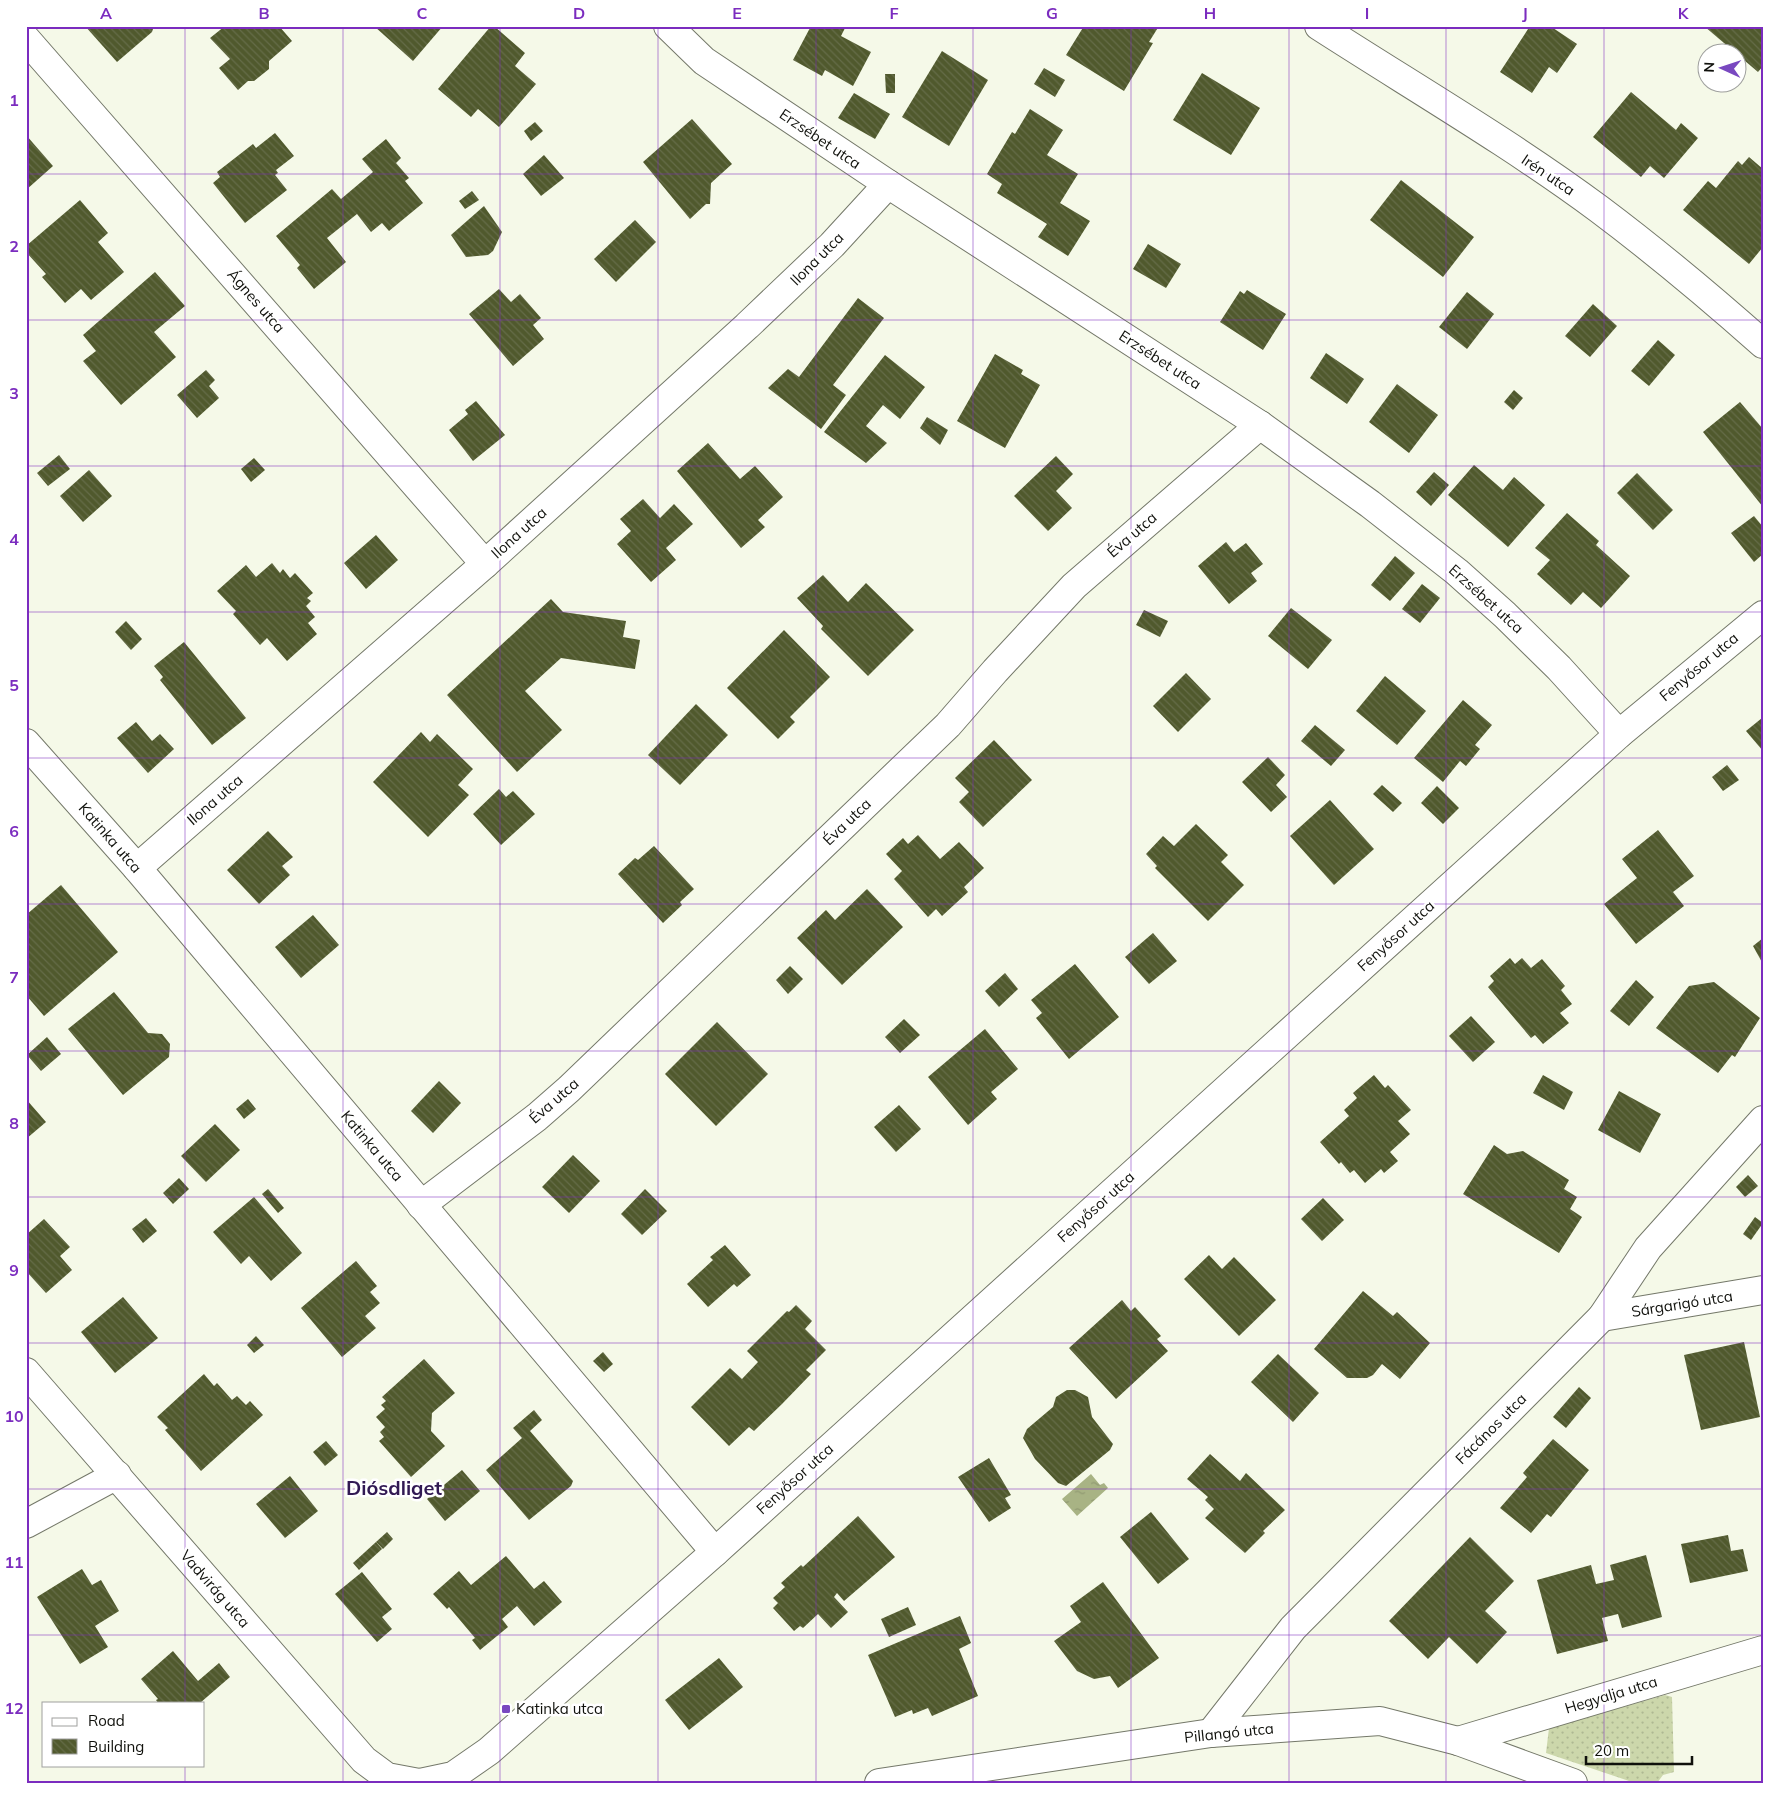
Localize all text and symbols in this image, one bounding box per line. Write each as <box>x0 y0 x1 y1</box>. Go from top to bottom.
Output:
text: A <box>100 3 112 23</box>
text: B <box>258 3 270 23</box>
text: C <box>417 3 428 23</box>
text: D <box>573 3 585 23</box>
text: E <box>732 3 742 23</box>
text: F <box>889 3 899 23</box>
text: G <box>1046 3 1058 23</box>
text: H <box>1204 3 1216 23</box>
text: I <box>1365 3 1369 23</box>
text: J <box>1522 3 1528 23</box>
text: K <box>1678 3 1690 23</box>
north arrow <box>1696 42 1746 92</box>
text: N <box>1700 62 1718 73</box>
text: 1 <box>9 90 19 110</box>
street label: Erzsébet utca <box>776 104 865 173</box>
street label: Irén utca <box>1518 150 1579 199</box>
street label: Ilona utca <box>786 228 847 289</box>
text: 2 <box>9 236 19 256</box>
street label: Ágnes utca <box>223 265 289 337</box>
street label: Erzsébet utca <box>1116 326 1205 393</box>
text: 3 <box>9 383 19 403</box>
street label: Ilona utca <box>487 503 550 562</box>
street label: Éva utca <box>1103 508 1160 561</box>
text: 4 <box>9 529 19 549</box>
street label: Erzsébet utca <box>1445 560 1528 637</box>
street label: Fenyősor utca <box>1655 628 1742 705</box>
text: 5 <box>9 675 19 695</box>
street label: Ilona utca <box>183 770 247 829</box>
street label: Éva utca <box>819 794 875 849</box>
street label: Katinka utca <box>75 799 146 877</box>
text: 6 <box>9 821 19 841</box>
street label: Fenyősor utca <box>1353 896 1438 975</box>
text: 7 <box>9 967 19 987</box>
street label: Éva utca <box>525 1074 582 1127</box>
street label: Katinka utca <box>337 1106 408 1185</box>
text: 8 <box>9 1113 19 1133</box>
street label: Fenyősor utca <box>1053 1167 1138 1246</box>
text: 9 <box>9 1260 19 1280</box>
street label: Sárgarigó utca <box>1630 1286 1734 1321</box>
street label: Fácános utca <box>1451 1389 1530 1468</box>
text: 10 <box>4 1406 24 1426</box>
street label: Fenyősor utca <box>752 1439 837 1518</box>
district label: Diósdliget <box>346 1475 442 1500</box>
street label: Vadvirág utca <box>176 1546 254 1631</box>
text: 11 <box>4 1552 24 1572</box>
street label: Hegyalja utca <box>1562 1671 1659 1718</box>
text: 12 <box>4 1698 24 1718</box>
place label: Katinka utca <box>516 1699 603 1718</box>
legend <box>42 1702 205 1766</box>
marker: Katinka utca <box>500 1703 512 1715</box>
text: Road <box>88 1711 125 1730</box>
street label: Pillangó utca <box>1183 1718 1275 1747</box>
scale bar <box>1586 1734 1693 1766</box>
text: Building <box>88 1737 144 1756</box>
text: 20 m <box>1594 1741 1629 1760</box>

